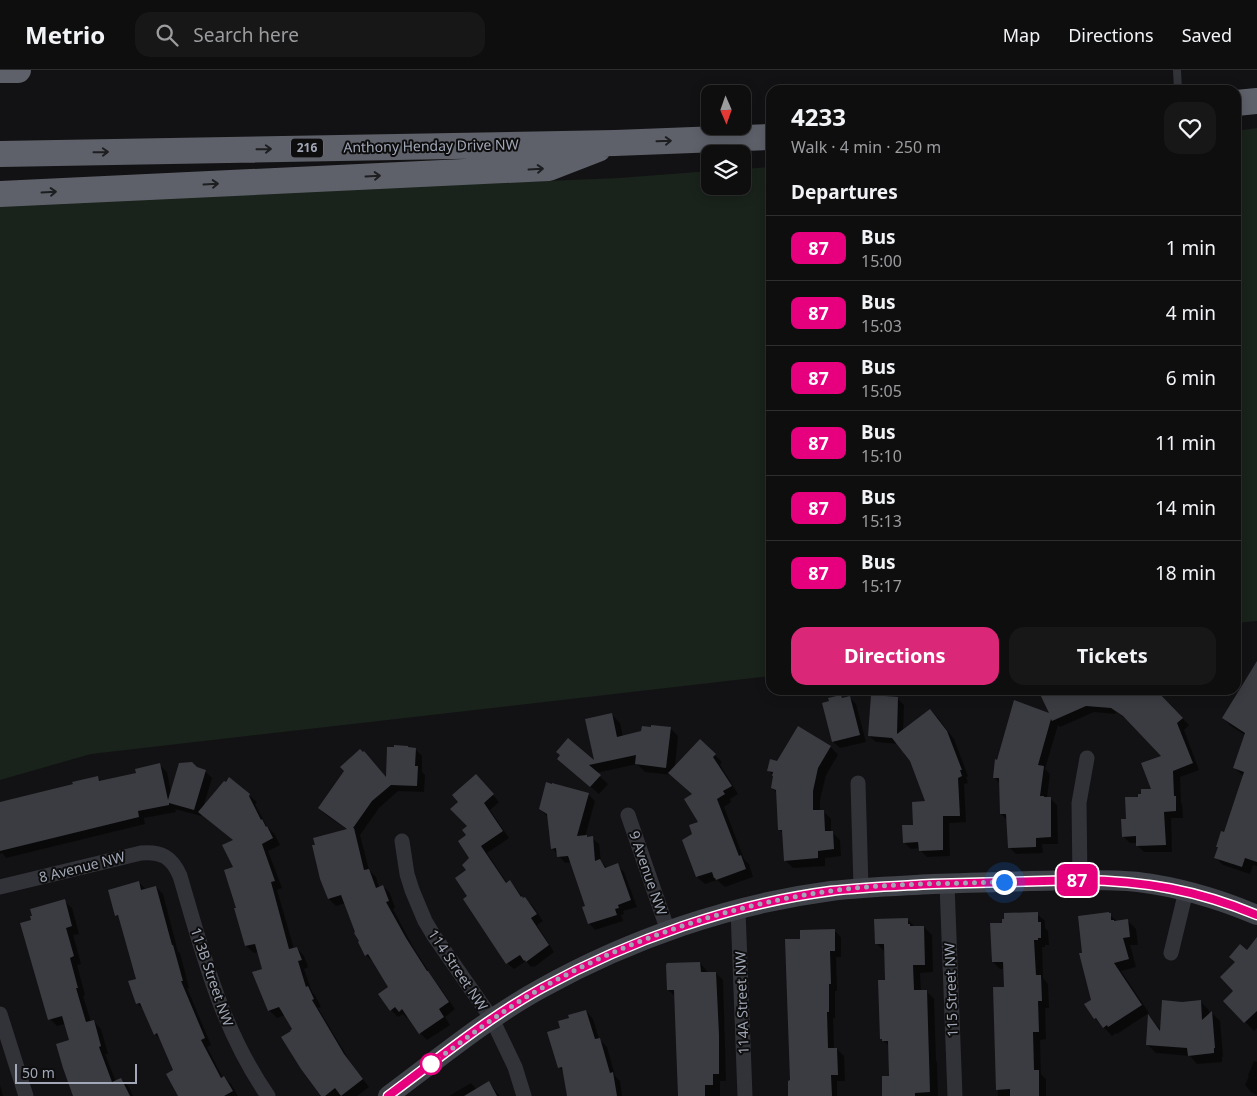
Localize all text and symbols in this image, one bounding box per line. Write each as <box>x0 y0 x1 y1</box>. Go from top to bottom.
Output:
search box <box>135 12 485 57</box>
text: Metrio <box>25 18 105 51</box>
icon: search <box>153 21 181 49</box>
text: Search here <box>193 22 299 48</box>
text: Map <box>1003 23 1040 47</box>
text: Directions <box>1068 23 1154 47</box>
text: Saved <box>1182 23 1232 47</box>
north arrow <box>701 85 751 135</box>
map controls <box>701 85 751 195</box>
text: 4233 <box>791 100 846 133</box>
button: heart <box>1164 102 1216 154</box>
street label: Anthony Henday Drive NW <box>343 134 519 157</box>
one-way arrow <box>655 136 671 146</box>
text: Walk · 4 min · 250 m <box>791 136 941 158</box>
road number: 216 <box>291 138 323 158</box>
one-way arrow <box>255 144 271 154</box>
button: layers <box>701 145 751 195</box>
one-way arrow <box>92 147 109 157</box>
one-way arrow <box>527 164 543 174</box>
one-way arrow <box>365 172 381 181</box>
one-way arrow <box>203 179 219 188</box>
text: Departures <box>791 179 898 205</box>
one-way arrow <box>40 187 56 196</box>
text: Bus <box>861 224 896 250</box>
text: 1 min <box>1166 235 1216 261</box>
text: 87 <box>808 236 829 260</box>
text: 15:00 <box>861 250 902 272</box>
text: Bus <box>861 289 896 315</box>
text: 4 min <box>1166 300 1216 326</box>
text: 87 <box>808 301 829 325</box>
text: 15:03 <box>861 315 902 337</box>
text: Bus <box>861 354 896 380</box>
text: 6 min <box>1166 365 1216 391</box>
text: 87 <box>808 366 829 390</box>
text: 15:05 <box>861 380 902 402</box>
text: Bus <box>861 419 896 445</box>
text: 11 min <box>1155 430 1216 456</box>
text: 87 <box>808 431 829 455</box>
text: 15:10 <box>861 445 902 467</box>
text: Bus <box>861 484 896 510</box>
text: 14 min <box>1155 495 1216 521</box>
text: 87 <box>808 496 829 520</box>
text: 15:13 <box>861 510 902 532</box>
text: Bus <box>861 549 896 575</box>
text: 18 min <box>1155 560 1216 586</box>
text: 87 <box>808 561 829 585</box>
text: 15:17 <box>861 575 902 597</box>
button: Directions <box>791 627 999 685</box>
button: Tickets <box>1009 627 1216 685</box>
street label: 9 Avenue NW <box>625 828 672 918</box>
street label: 8 Avenue NW <box>37 847 127 886</box>
line badge: 87 <box>1054 864 1100 896</box>
text: 87 <box>1067 868 1087 892</box>
your location <box>992 870 1017 895</box>
street label: 113B Street NW <box>187 925 238 1029</box>
street label: 114 Street NW <box>424 925 493 1014</box>
street label: 115 Street NW <box>939 943 962 1037</box>
street label: 114A Street NW <box>730 951 753 1055</box>
unlabelled marker <box>420 1053 442 1075</box>
scale bar <box>15 1061 138 1084</box>
text: 50 m <box>22 1063 55 1082</box>

